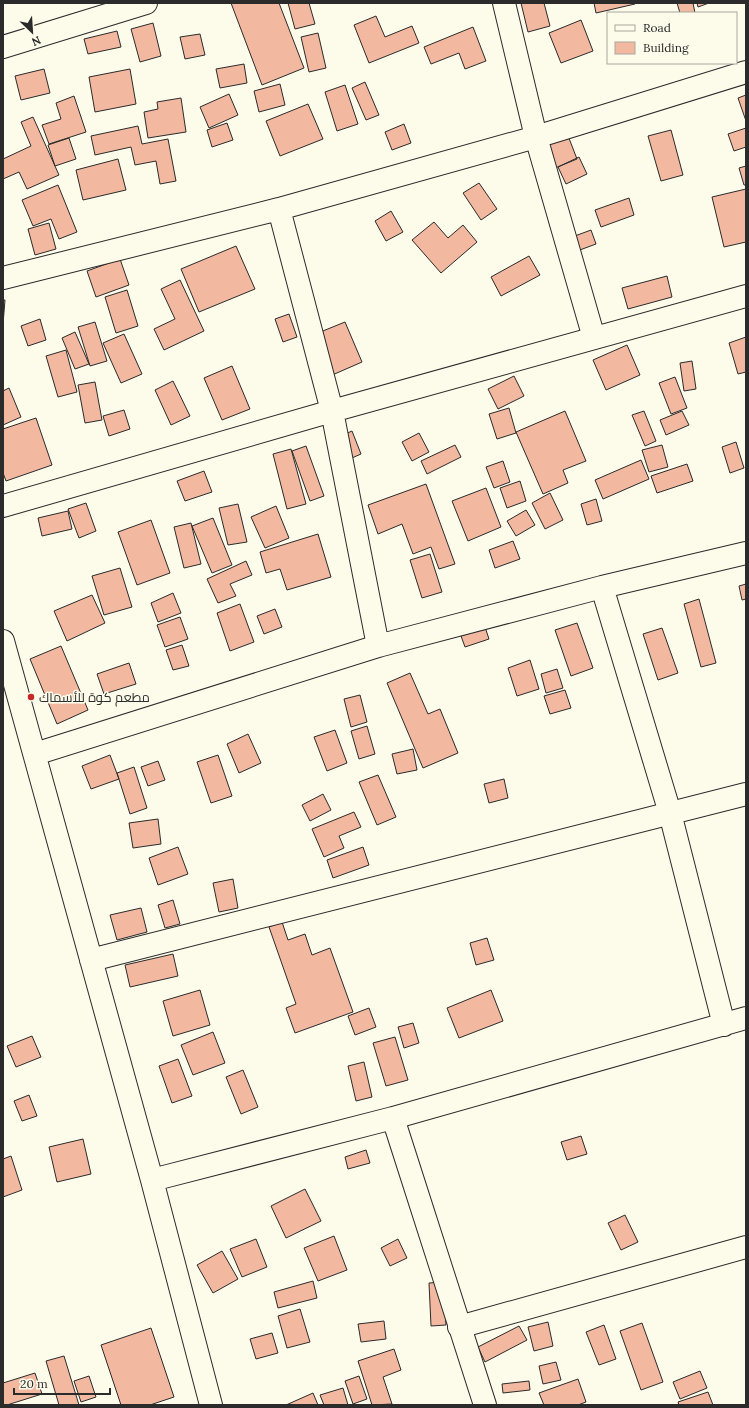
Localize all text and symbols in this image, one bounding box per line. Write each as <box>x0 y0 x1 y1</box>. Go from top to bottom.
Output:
north arrow <box>12 12 52 52</box>
legend <box>607 12 737 64</box>
text: Road <box>643 20 671 35</box>
text: N <box>29 33 43 49</box>
text: Building <box>643 40 689 55</box>
place label: مطعم كوة للأسماك <box>39 689 150 707</box>
marker: مطعم كوة للأسماك <box>26 692 36 702</box>
scale bar <box>14 1370 110 1396</box>
text: 20 m <box>20 1376 48 1391</box>

